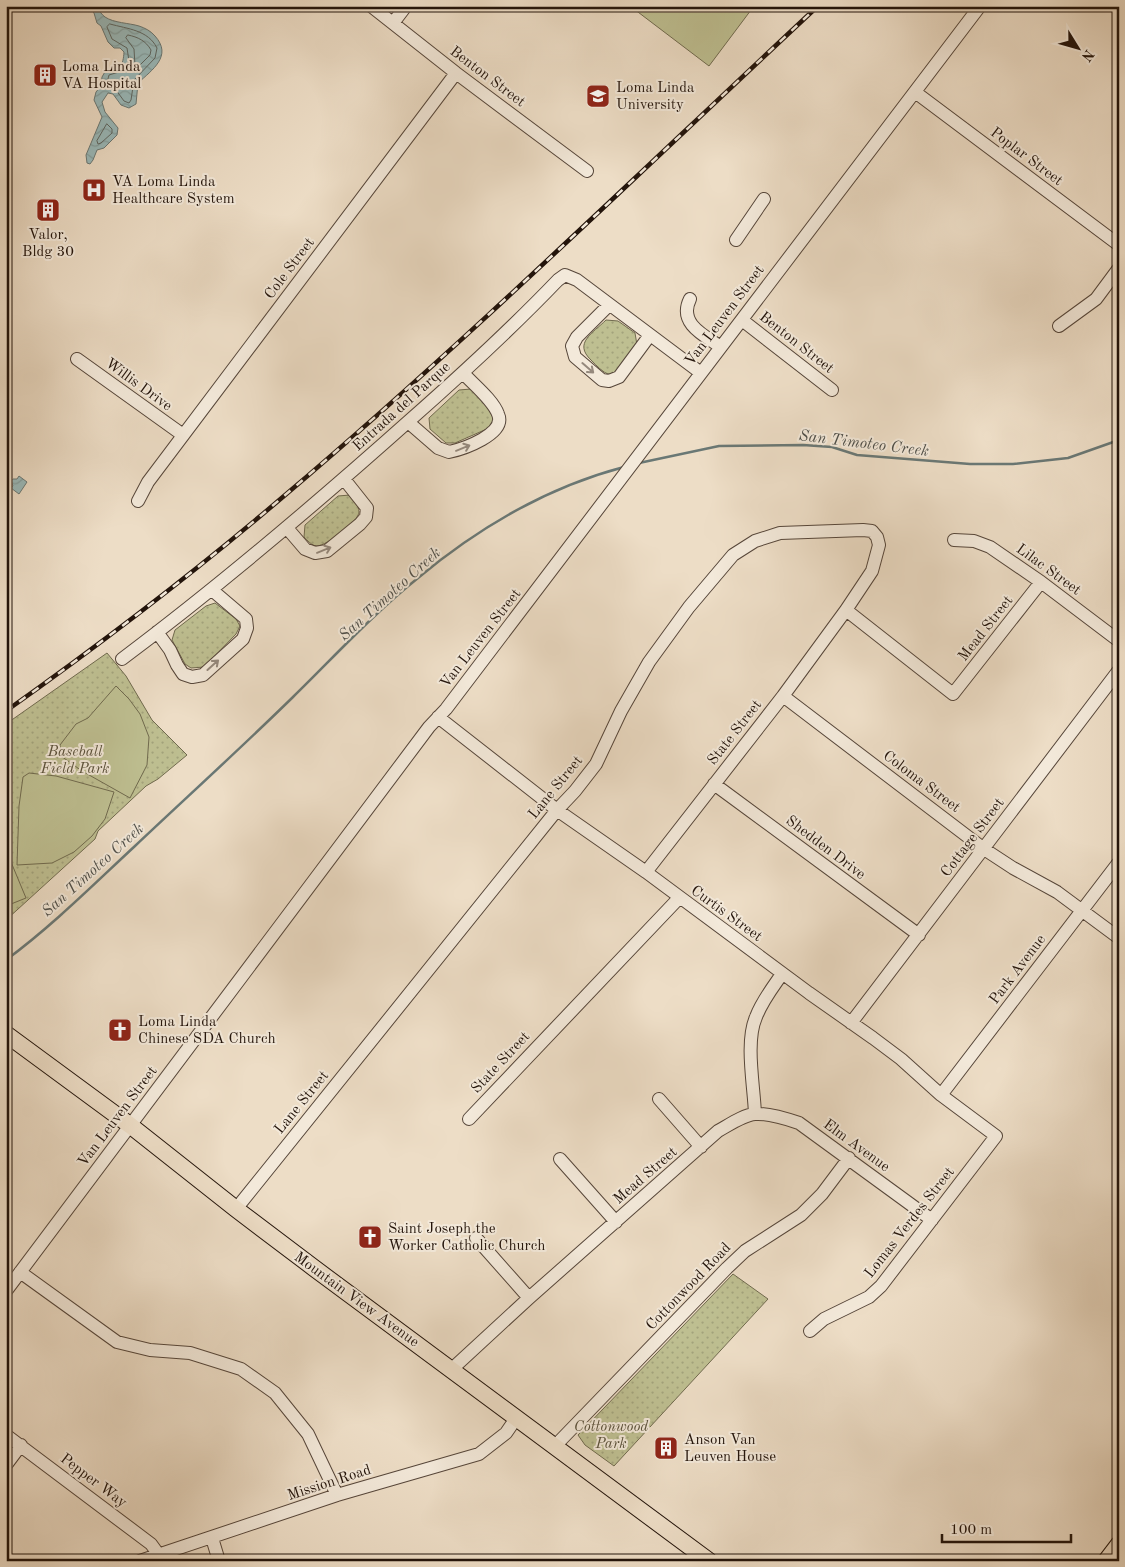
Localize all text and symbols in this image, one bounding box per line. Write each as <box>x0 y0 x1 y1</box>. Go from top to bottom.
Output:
north arrow <box>1052 22 1102 72</box>
street label: Benton Street <box>447 44 528 110</box>
text: N <box>1079 47 1096 64</box>
place label: Loma Linda VA Hospital <box>62 60 141 92</box>
building icon: Loma Linda VA Hospital <box>32 62 58 88</box>
place label: Loma Linda University <box>616 81 695 113</box>
school or university icon: Loma Linda University <box>585 83 611 109</box>
street label: Poplar Street <box>987 125 1065 189</box>
place label: VA Loma Linda Healthcare System <box>112 175 235 207</box>
hospital icon: VA Loma Linda Healthcare System <box>81 177 107 203</box>
building icon: Valor, Bldg 30 <box>35 197 61 223</box>
place label: Valor, Bldg 30 <box>22 228 74 260</box>
street label: Cole Street <box>262 235 318 302</box>
street label: Van Leuven Street <box>683 263 768 369</box>
street label: Benton Street <box>756 310 836 377</box>
street label: Willis Drive <box>102 356 174 414</box>
street label: Entrada del Parque <box>350 360 454 455</box>
one-way arrow <box>581 362 594 374</box>
water label: San Timoteo Creek <box>798 428 930 460</box>
one-way arrow <box>455 442 470 452</box>
street label: Lilac Street <box>1013 542 1083 599</box>
one-way arrow <box>316 544 331 554</box>
water label: San Timoteo Creek <box>336 545 444 644</box>
street label: Van Leuven Street <box>438 587 524 691</box>
street label: Mead Street <box>956 593 1016 665</box>
one-way arrow <box>206 660 219 671</box>
street label: State Street <box>705 698 765 768</box>
park label: Baseball Field Park <box>40 745 109 777</box>
street label: Coloma Street <box>880 748 962 816</box>
street label: Lane Street <box>526 754 586 822</box>
street label: Cottage Street <box>939 796 1008 880</box>
street label: Shedden Drive <box>783 814 868 883</box>
water label: San Timoteo Creek <box>39 821 147 920</box>
street label: Curtis Street <box>688 883 764 945</box>
street label: Park Avenue <box>987 932 1049 1007</box>
place label: Loma Linda Chinese SDA Church <box>138 1015 276 1047</box>
church icon: Loma Linda Chinese SDA Church <box>107 1017 133 1043</box>
street label: State Street <box>469 1029 533 1097</box>
street label: Van Leuven Street <box>76 1064 161 1170</box>
street label: Lane Street <box>272 1069 332 1137</box>
street label: Elm Avenue <box>820 1117 892 1175</box>
street label: Mead Street <box>611 1145 681 1208</box>
street label: Lomas Verdes Street <box>862 1165 958 1281</box>
place label: Saint Joseph the Worker Catholic Church <box>388 1222 545 1254</box>
church icon: Saint Joseph the Worker Catholic Church <box>357 1224 383 1250</box>
street label: Cottonwood Road <box>644 1240 734 1334</box>
street label: Mountain View Avenue <box>291 1250 421 1351</box>
park label: Cottonwood Park <box>574 1420 649 1452</box>
place label: Anson Van Leuven House <box>684 1433 776 1465</box>
building icon: Anson Van Leuven House <box>653 1435 679 1461</box>
street label: Pepper Way <box>57 1451 129 1511</box>
street label: Mission Road <box>286 1463 373 1504</box>
scale bar <box>942 1512 1071 1544</box>
text: 100 m <box>950 1523 992 1538</box>

